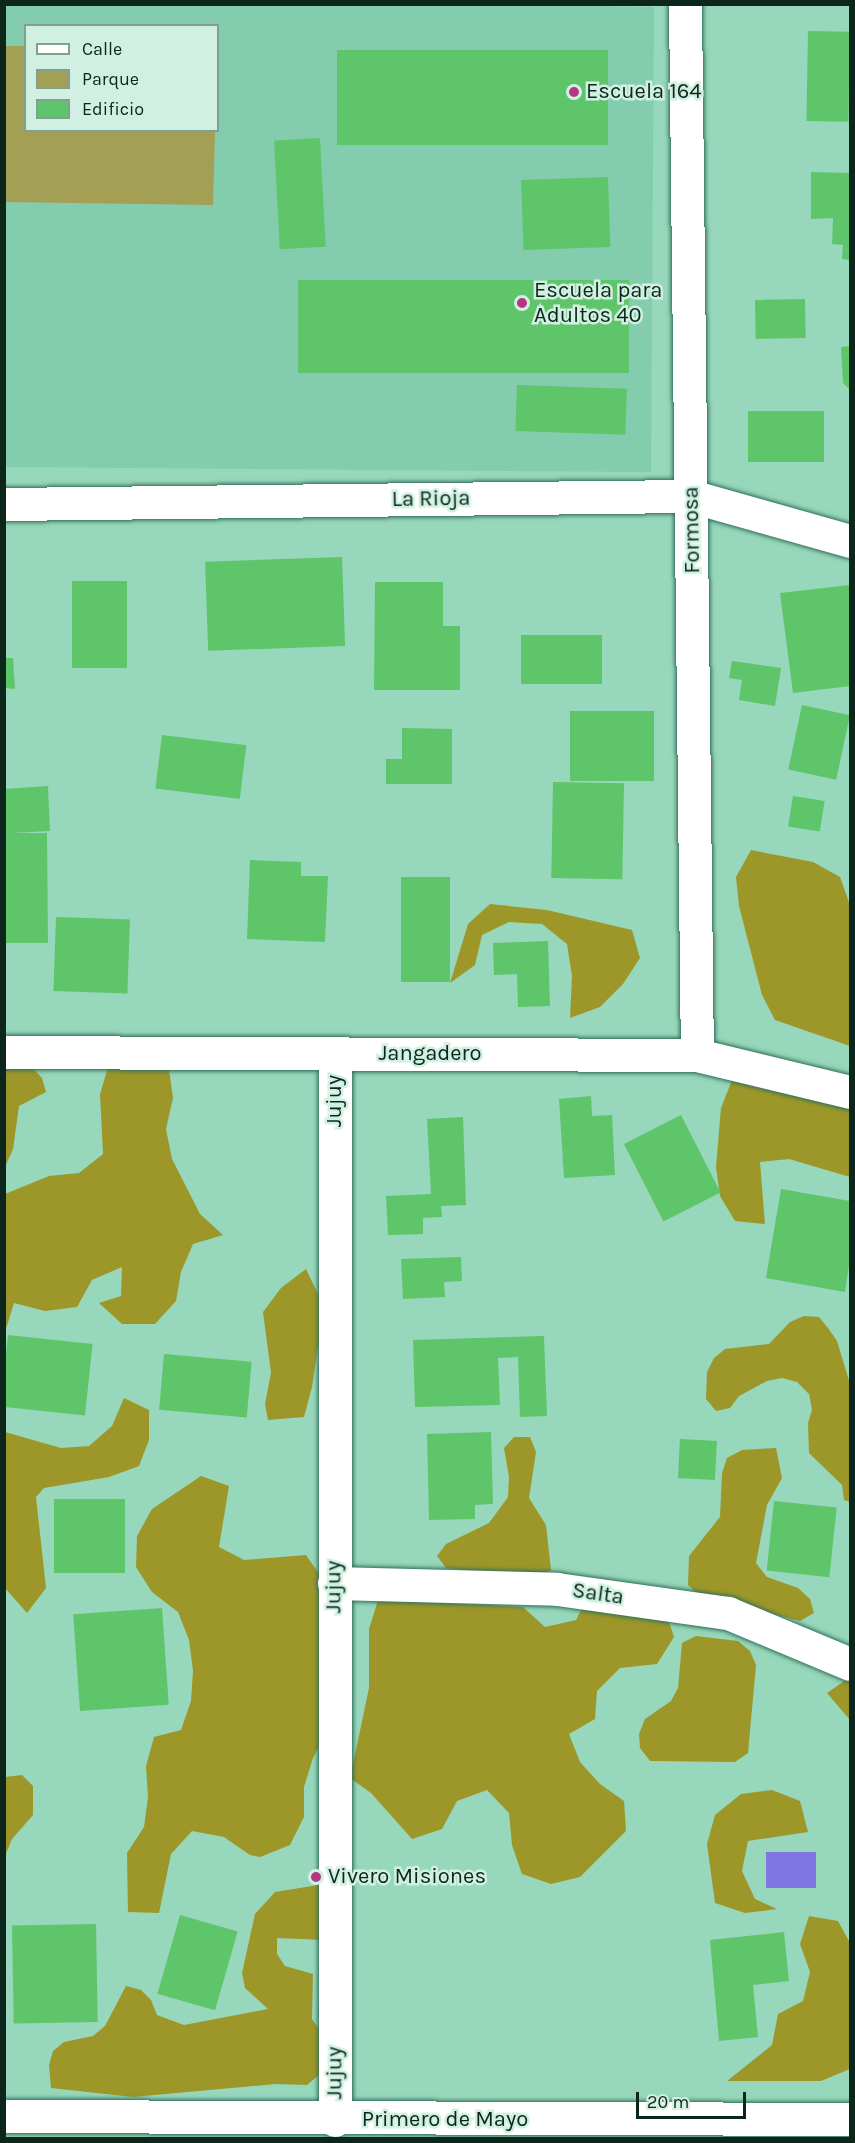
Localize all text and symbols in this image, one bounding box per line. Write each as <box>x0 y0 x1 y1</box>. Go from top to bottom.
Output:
legend <box>24 24 219 132</box>
text: Calle <box>82 38 122 60</box>
text: Parque <box>82 68 139 90</box>
place label: Escuela 164 <box>586 79 702 105</box>
marker: Escuela 164 <box>567 85 581 99</box>
text: Edificio <box>82 98 144 120</box>
place label: Escuela para Adultos 40 <box>534 277 662 328</box>
marker: Escuela para Adultos 40 <box>515 296 529 310</box>
street label: La Rioja <box>391 485 471 513</box>
street label: Formosa <box>678 486 706 574</box>
street label: Jangadero <box>378 1041 482 1067</box>
street label: Jujuy <box>322 1075 348 1127</box>
street label: Jujuy <box>321 1561 347 1613</box>
street label: Salta <box>570 1577 626 1611</box>
place label: Vivero Misiones <box>328 1864 486 1890</box>
marker: Vivero Misiones <box>309 1870 323 1884</box>
street label: Jujuy <box>322 2047 348 2099</box>
scale bar <box>639 2080 748 2118</box>
text: 20 m <box>647 2091 689 2113</box>
street label: Primero de Mayo <box>362 2107 528 2133</box>

